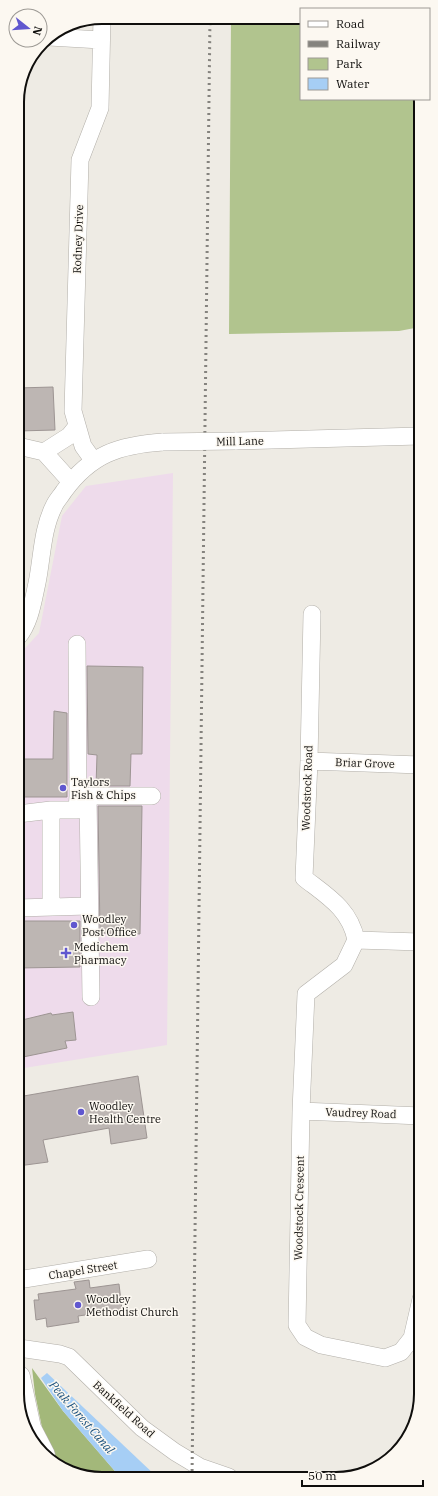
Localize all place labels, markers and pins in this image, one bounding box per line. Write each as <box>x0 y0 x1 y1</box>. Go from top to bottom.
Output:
place label: Taylors Fish & Chips <box>71 775 136 802</box>
marker: Taylors Fish & Chips <box>58 783 68 793</box>
place label: Woodley Post Office <box>82 912 137 939</box>
marker: Woodley Post Office <box>69 920 79 930</box>
place label: Medichem Pharmacy <box>74 940 129 967</box>
marker: Medichem Pharmacy <box>61 948 71 958</box>
place label: Woodley Health Centre <box>89 1099 161 1126</box>
marker: Woodley Health Centre <box>76 1107 86 1117</box>
place label: Woodley Methodist Church <box>86 1292 179 1319</box>
marker: Woodley Methodist Church <box>73 1300 83 1310</box>

